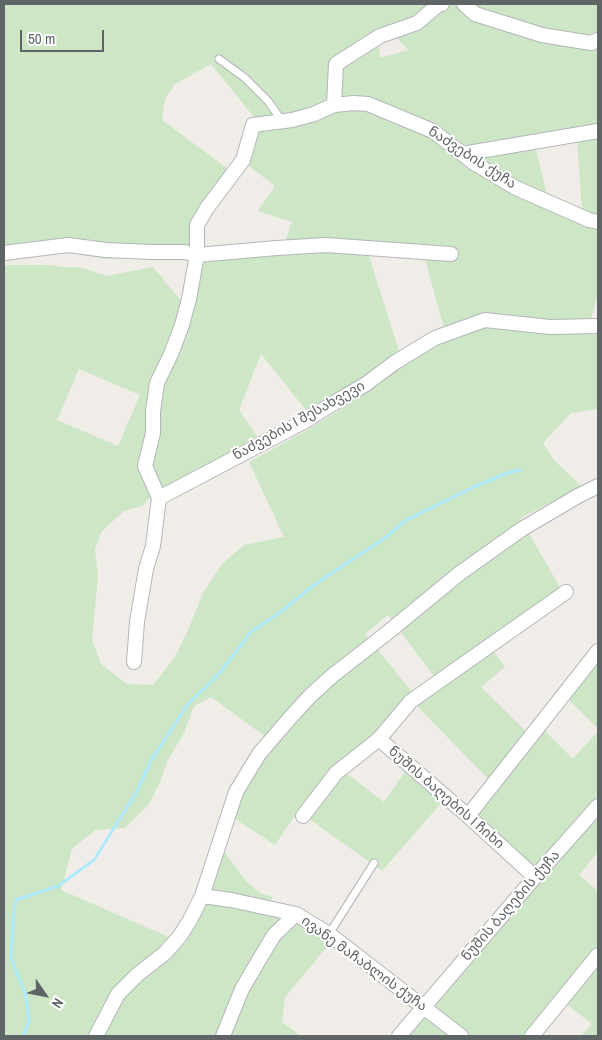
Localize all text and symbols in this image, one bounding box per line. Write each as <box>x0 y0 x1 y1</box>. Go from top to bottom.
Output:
scale bar <box>22 20 106 52</box>
text: 50 m <box>28 28 55 49</box>
street label: ნაძვების ქუჩა <box>425 123 519 193</box>
street label: ნაძვების I შესახვევი <box>230 378 368 464</box>
street label: ნუშის ბაღების I ჩიხი <box>385 743 507 853</box>
street label: ნუშის ბაღების ქუჩა <box>458 847 564 965</box>
street label: ივანე მაჩაბლის ქუჩა <box>298 913 430 1015</box>
north arrow <box>20 970 70 1020</box>
text: N <box>48 995 67 1012</box>

